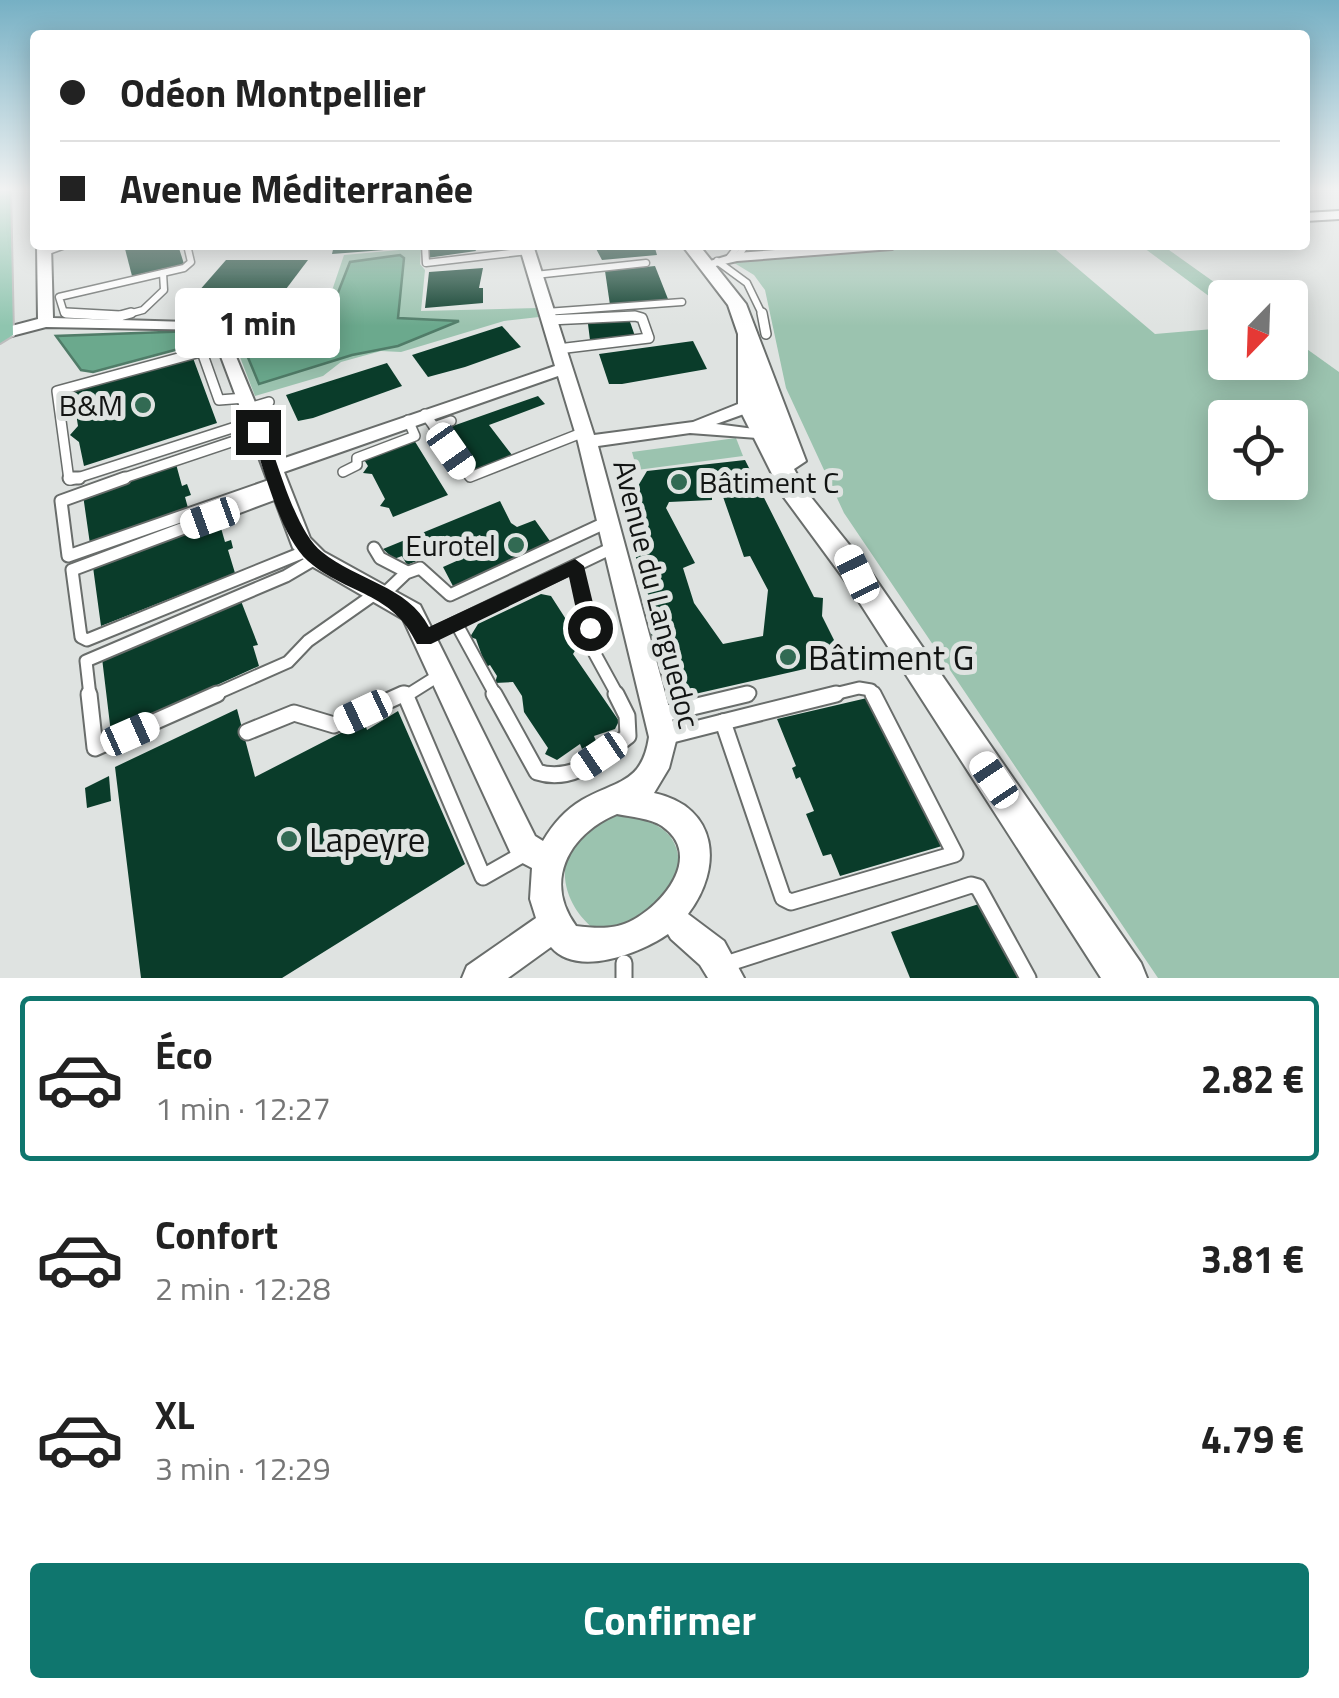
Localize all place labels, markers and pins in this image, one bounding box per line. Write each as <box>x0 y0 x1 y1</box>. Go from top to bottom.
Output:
place label: B&M <box>59 382 123 428</box>
marker: B&M <box>132 394 154 416</box>
place label: Bâtiment C <box>699 459 839 505</box>
marker: Bâtiment C <box>668 471 690 493</box>
place label: Eurotel <box>405 522 496 568</box>
marker: Eurotel <box>505 534 527 556</box>
place label: Bâtiment G <box>808 630 974 684</box>
marker: Bâtiment G <box>777 646 799 668</box>
place label: Lapeyre <box>309 812 425 866</box>
marker: Lapeyre <box>278 828 300 850</box>

